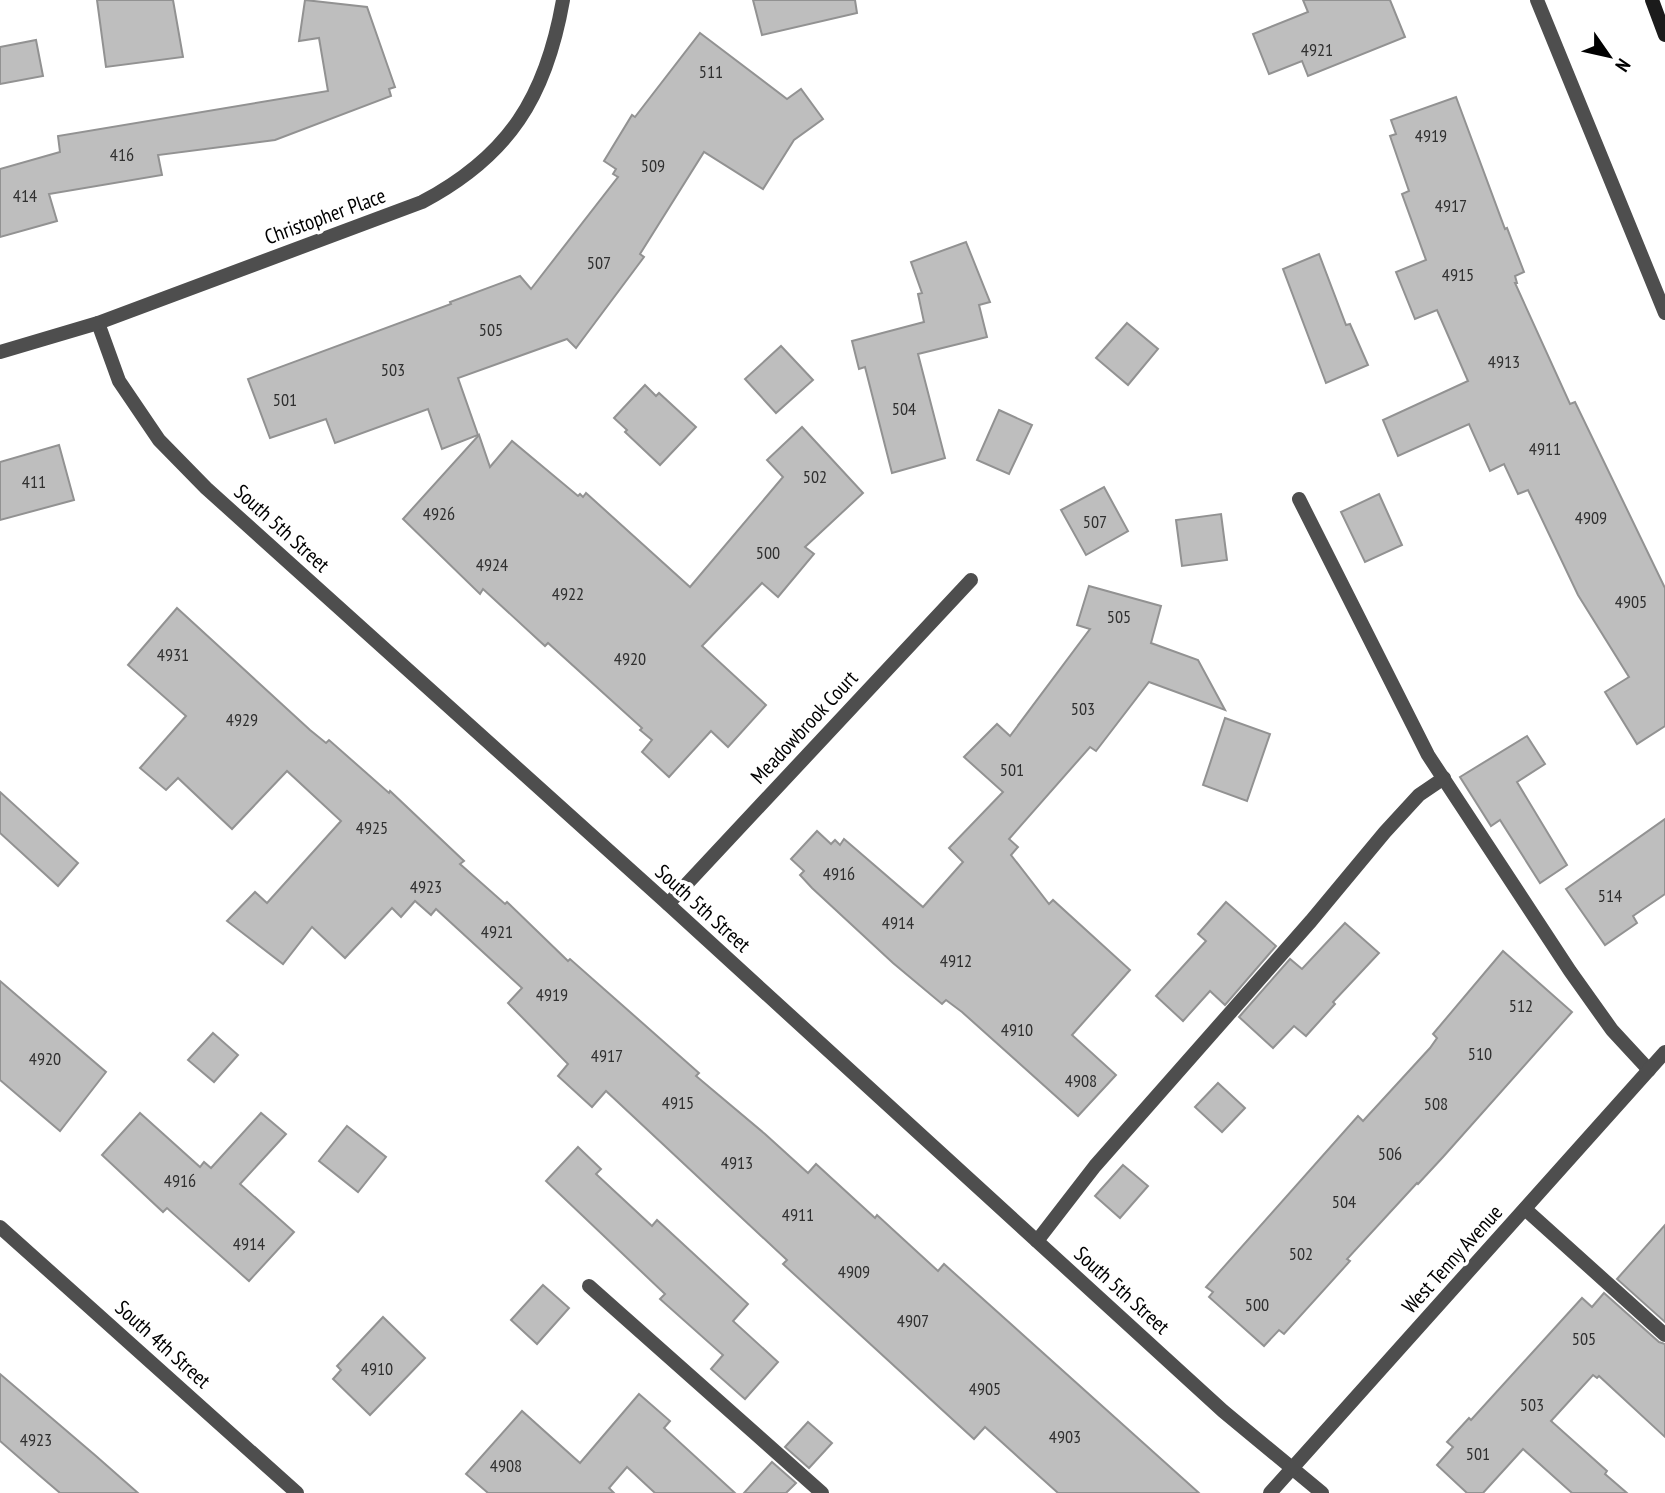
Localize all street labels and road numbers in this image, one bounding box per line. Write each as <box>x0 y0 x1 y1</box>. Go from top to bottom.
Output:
street label: Christopher Place <box>261 182 389 250</box>
street label: South 5th Street <box>229 478 335 578</box>
street label: Meadowbrook Court <box>745 665 864 789</box>
street label: South 5th Street <box>650 858 756 958</box>
street label: West Tenny Avenue <box>1396 1199 1508 1319</box>
street label: South 5th Street <box>1069 1240 1175 1340</box>
street label: South 4th Street <box>110 1294 216 1394</box>

